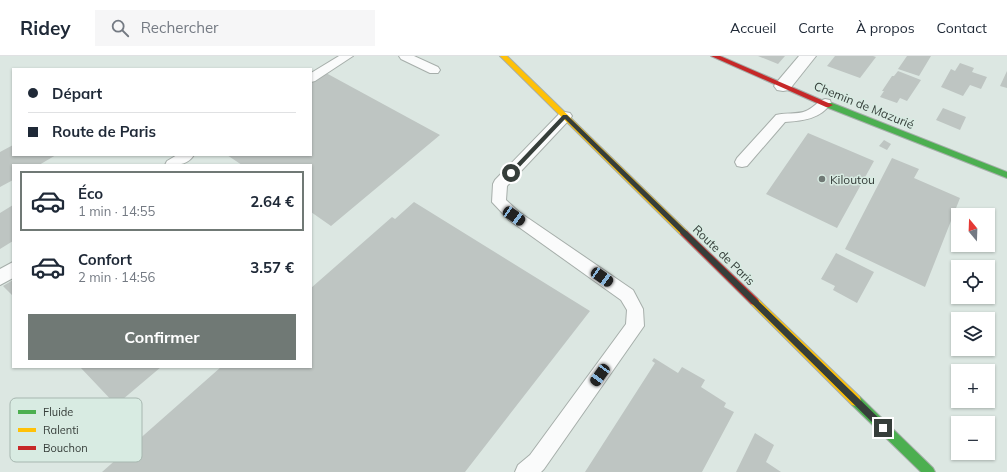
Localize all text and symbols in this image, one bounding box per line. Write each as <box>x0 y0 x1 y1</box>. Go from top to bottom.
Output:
search box <box>95 10 375 46</box>
text: Ridey <box>20 16 71 40</box>
icon: search <box>109 17 131 39</box>
text: Rechercher <box>141 18 219 37</box>
text: Accueil <box>730 19 776 37</box>
text: Carte <box>798 19 834 37</box>
text: À propos <box>856 19 915 37</box>
text: Contact <box>937 19 987 37</box>
street label: Chemin de Mazurié <box>812 78 916 132</box>
text: Départ <box>52 84 102 103</box>
text: Route de Paris <box>52 122 156 141</box>
route start <box>502 164 520 182</box>
place label: Kiloutou <box>830 172 875 187</box>
marker: Kiloutou <box>817 174 827 184</box>
icon: car <box>30 183 66 219</box>
text: Éco <box>78 184 103 203</box>
text: 2.64 € <box>250 192 294 211</box>
text: 1 min · 14:55 <box>78 203 155 219</box>
car <box>501 204 527 228</box>
north arrow <box>951 208 995 252</box>
map controls <box>951 208 995 460</box>
street label: Route de Paris <box>690 222 758 288</box>
icon: car <box>30 249 66 285</box>
text: Confort <box>78 250 132 269</box>
text: 3.57 € <box>250 258 294 277</box>
button: locate <box>951 260 995 304</box>
car <box>589 265 615 289</box>
text: 2 min · 14:56 <box>78 269 155 285</box>
button: layers <box>951 312 995 356</box>
button: Confirmer <box>28 314 296 360</box>
car <box>588 362 612 388</box>
button: + <box>951 364 995 408</box>
legend <box>10 398 142 462</box>
text: Fluide <box>43 405 73 419</box>
button: − <box>951 416 995 460</box>
route end <box>874 419 892 437</box>
text: Ralenti <box>43 423 79 437</box>
text: Bouchon <box>43 441 88 455</box>

